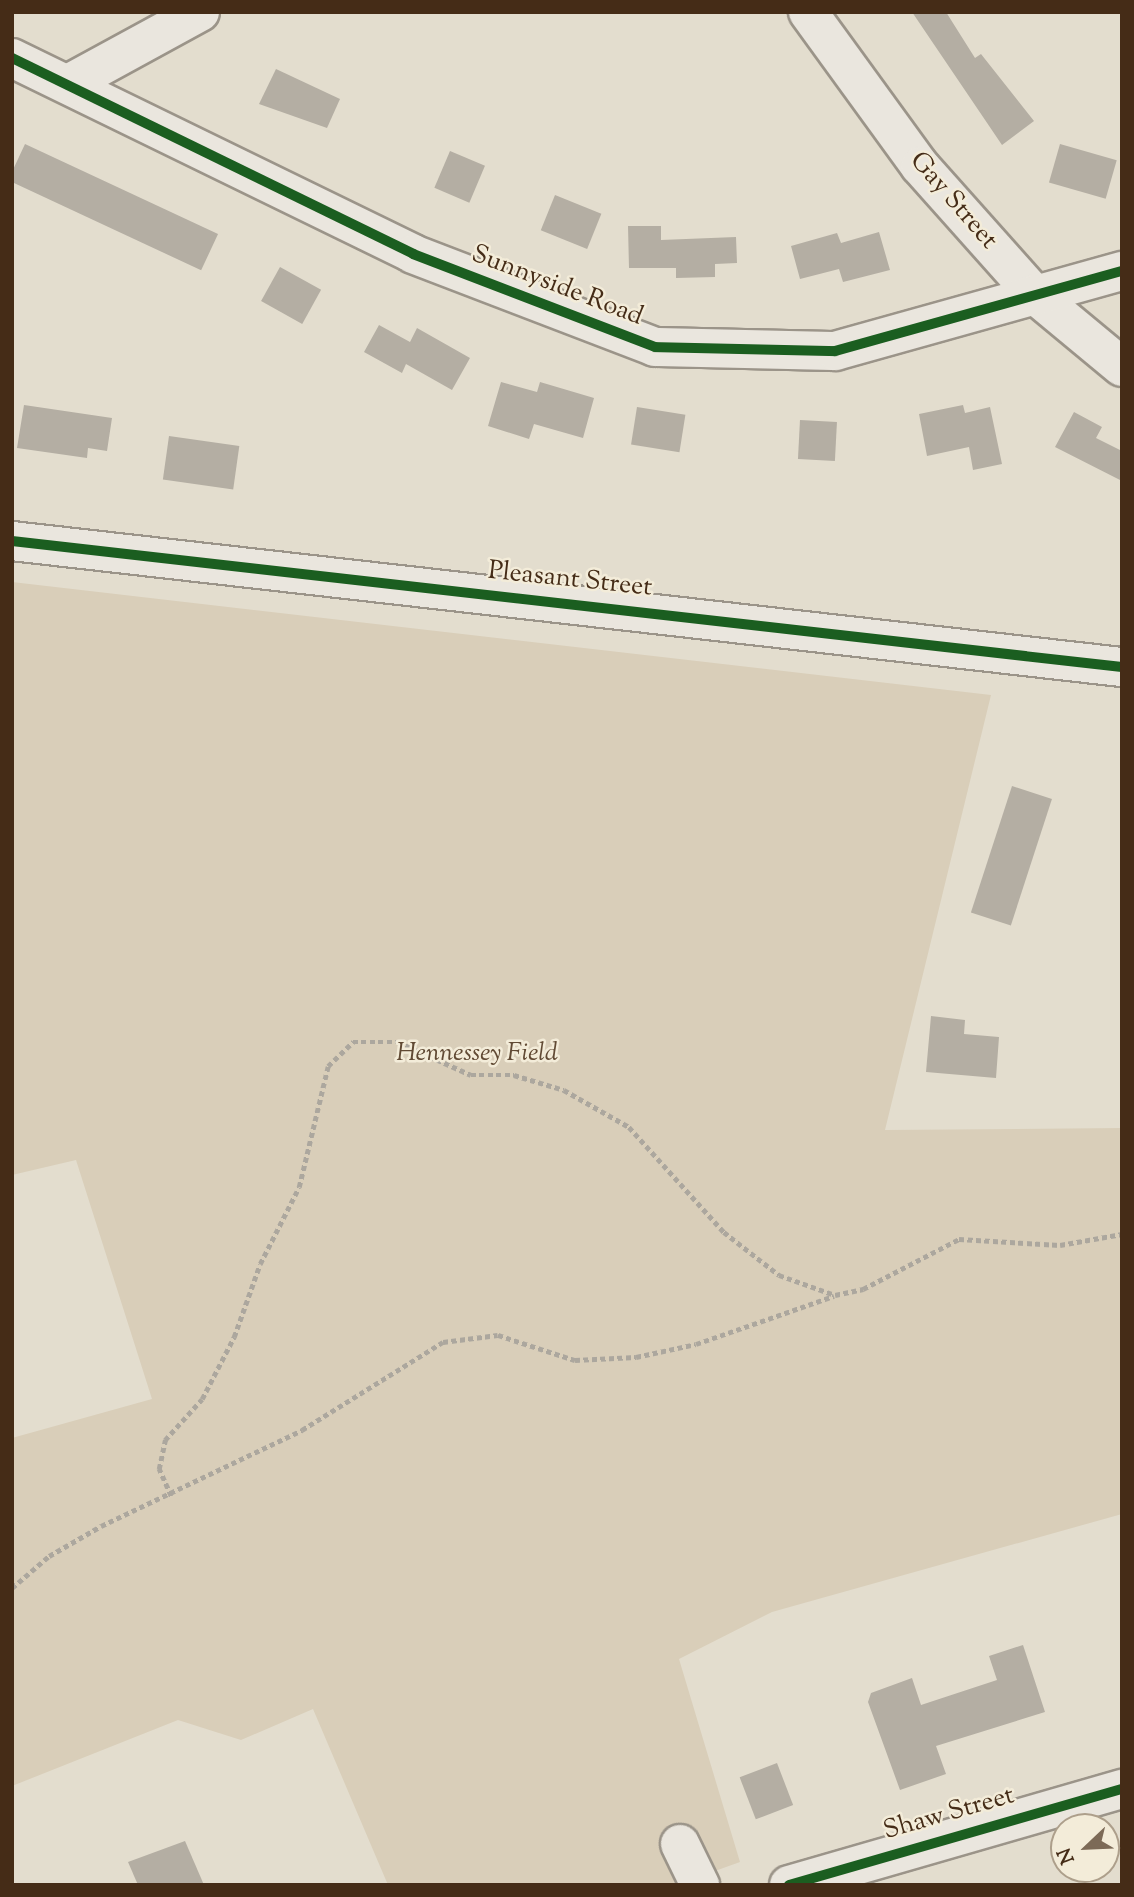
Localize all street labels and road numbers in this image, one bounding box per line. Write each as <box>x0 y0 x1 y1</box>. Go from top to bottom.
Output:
street label: Gay Street <box>902 146 1004 256</box>
street label: Sunnyside Road <box>467 239 647 333</box>
street label: Pleasant Street <box>487 556 653 604</box>
street label: Shaw Street <box>880 1780 1018 1848</box>

